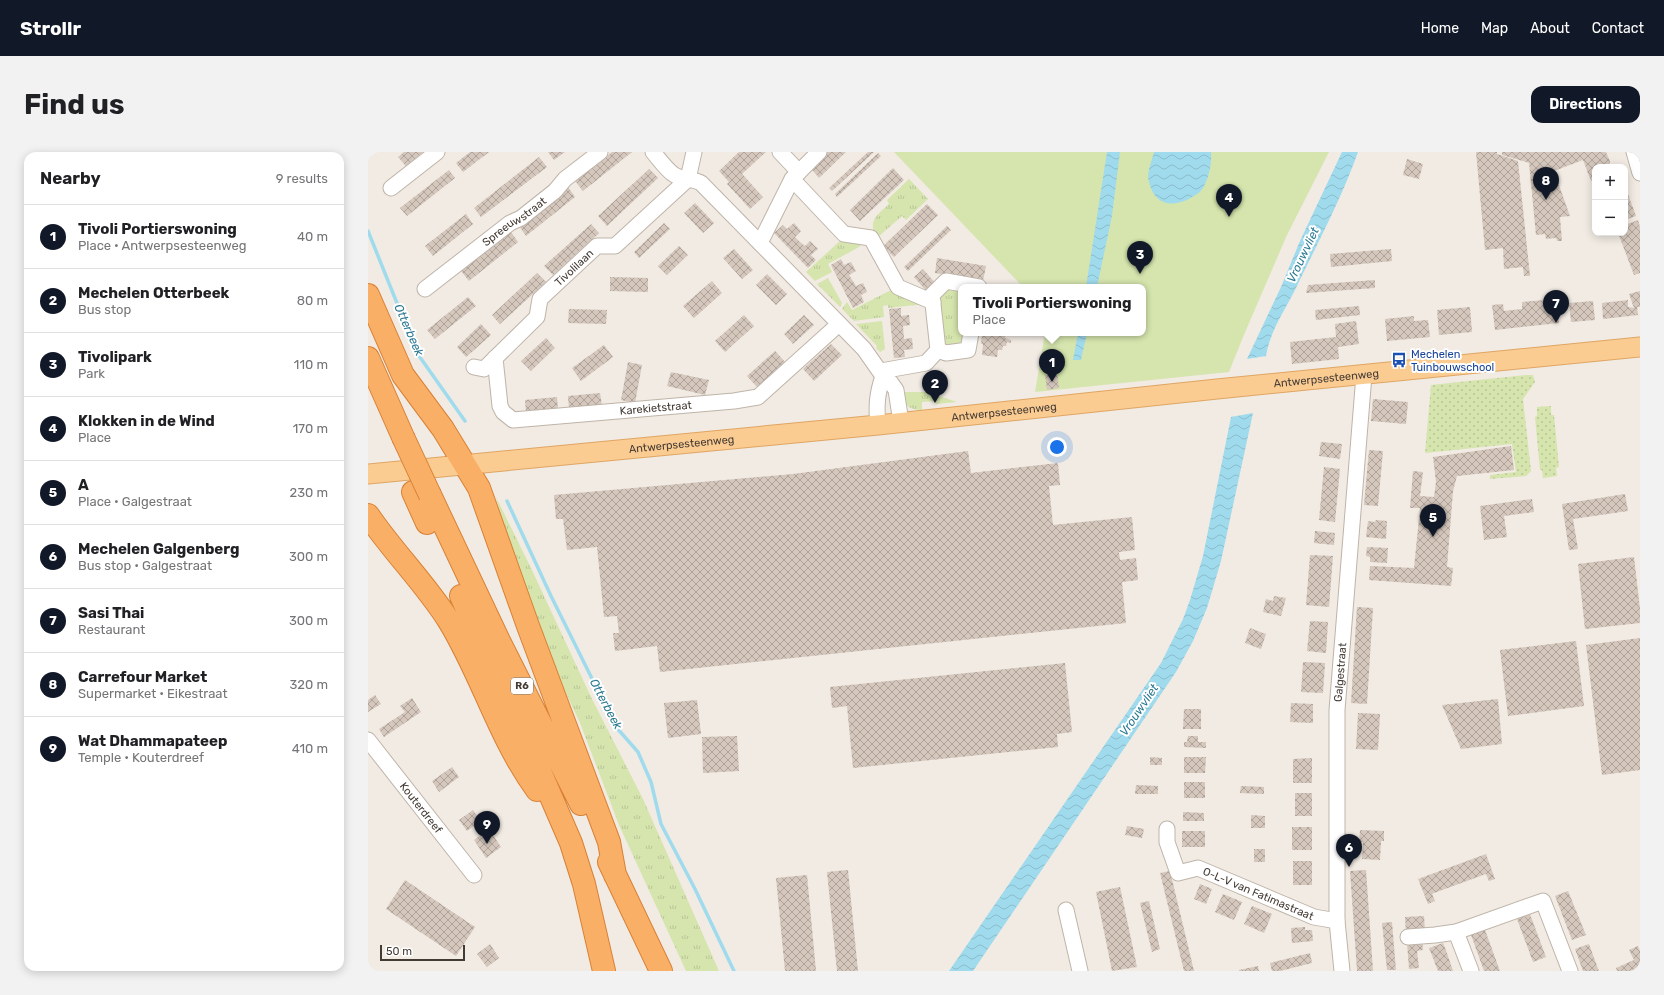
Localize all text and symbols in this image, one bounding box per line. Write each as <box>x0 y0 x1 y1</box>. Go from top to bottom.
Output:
text: Strollr <box>20 17 81 40</box>
text: Home <box>1421 20 1459 37</box>
text: Map <box>1481 20 1508 37</box>
text: About <box>1530 20 1570 37</box>
text: Contact <box>1592 20 1644 37</box>
button: Directions <box>1531 86 1640 123</box>
text: Find us <box>24 88 124 121</box>
map controls <box>1592 164 1628 236</box>
button: + <box>1592 164 1628 200</box>
pin: 8 <box>1533 167 1559 200</box>
text: Nearby <box>40 168 101 188</box>
text: 9 results <box>276 171 328 186</box>
pin: 4 <box>1216 184 1242 217</box>
street label: Spreeuwstraat <box>480 194 549 249</box>
button: − <box>1592 200 1628 236</box>
text: Tivoli Portierswoning <box>78 220 237 238</box>
water label: Vrouwvliet <box>1284 225 1322 285</box>
text: 1 <box>50 229 56 244</box>
text: 40 m <box>297 229 328 244</box>
text: Place · Antwerpsesteenweg <box>78 238 247 253</box>
pin: 3 <box>1127 241 1153 274</box>
street label: Tivolilaan <box>552 246 596 289</box>
text: Mechelen Otterbeek <box>78 284 229 302</box>
popup <box>958 284 1146 336</box>
pin: 7 <box>1543 290 1569 323</box>
text: 2 <box>49 293 57 308</box>
text: 80 m <box>297 293 328 308</box>
text: Tivoli Portierswoning <box>973 294 1131 312</box>
text: Bus stop <box>78 302 131 317</box>
water label: Otterbeek <box>391 302 427 359</box>
text: Place <box>973 312 1006 327</box>
text: Tivolipark <box>78 348 152 366</box>
place label: Mechelen Tuinbouwschool <box>1411 348 1494 374</box>
pin: 1 <box>1039 349 1065 382</box>
bus stop icon: Mechelen Tuinbouwschool <box>1390 351 1408 369</box>
text: 3 <box>49 357 57 372</box>
text: 110 m <box>294 357 328 372</box>
text: Park <box>78 366 105 381</box>
street label: Antwerpsesteenweg <box>1273 366 1380 390</box>
pin: 2 <box>922 370 948 403</box>
street label: Karekietstraat <box>619 398 693 417</box>
street label: Antwerpsesteenweg <box>951 400 1057 424</box>
text: Klokken in de Wind <box>78 412 215 430</box>
text: 4 <box>49 421 57 436</box>
text: 170 m <box>293 421 328 436</box>
text: Place <box>78 430 111 445</box>
street label: Antwerpsesteenweg <box>628 432 735 455</box>
your location <box>1047 437 1067 457</box>
text: A <box>78 476 89 494</box>
text: 5 <box>49 485 57 500</box>
text: 230 m <box>290 485 328 500</box>
text: Place · Galgestraat <box>78 494 192 509</box>
pin: 5 <box>1420 504 1446 537</box>
text: Mechelen Galgenberg <box>78 540 240 558</box>
text: 6 <box>49 549 57 564</box>
text: 300 m <box>289 549 328 564</box>
text: Bus stop · Galgestraat <box>78 558 212 573</box>
text: Sasi Thai <box>78 604 144 622</box>
text: 7 <box>49 613 57 628</box>
text: 300 m <box>289 613 328 628</box>
text: Restaurant <box>78 622 145 637</box>
street label: Galgestraat <box>1331 642 1349 703</box>
text: Carrefour Market <box>78 668 207 686</box>
water label: Otterbeek <box>587 676 626 732</box>
text: 8 <box>49 677 57 692</box>
text: 320 m <box>290 677 328 692</box>
road number: R6 <box>511 678 533 694</box>
water label: Vrouwvliet <box>1117 681 1162 739</box>
text: Supermarket · Eikestraat <box>78 686 228 701</box>
text: Wat Dhammapateep <box>78 732 227 750</box>
text: 9 <box>49 741 57 756</box>
text: 410 m <box>292 741 328 756</box>
text: Temple · Kouterdreef <box>78 750 204 765</box>
street label: Kouterdreef <box>397 780 446 836</box>
pin: 9 <box>474 811 500 844</box>
pin: 6 <box>1336 834 1362 867</box>
street label: O-L-V van Fatimastraat <box>1201 864 1316 923</box>
scale bar <box>380 943 465 962</box>
text: 50 m <box>386 945 412 958</box>

